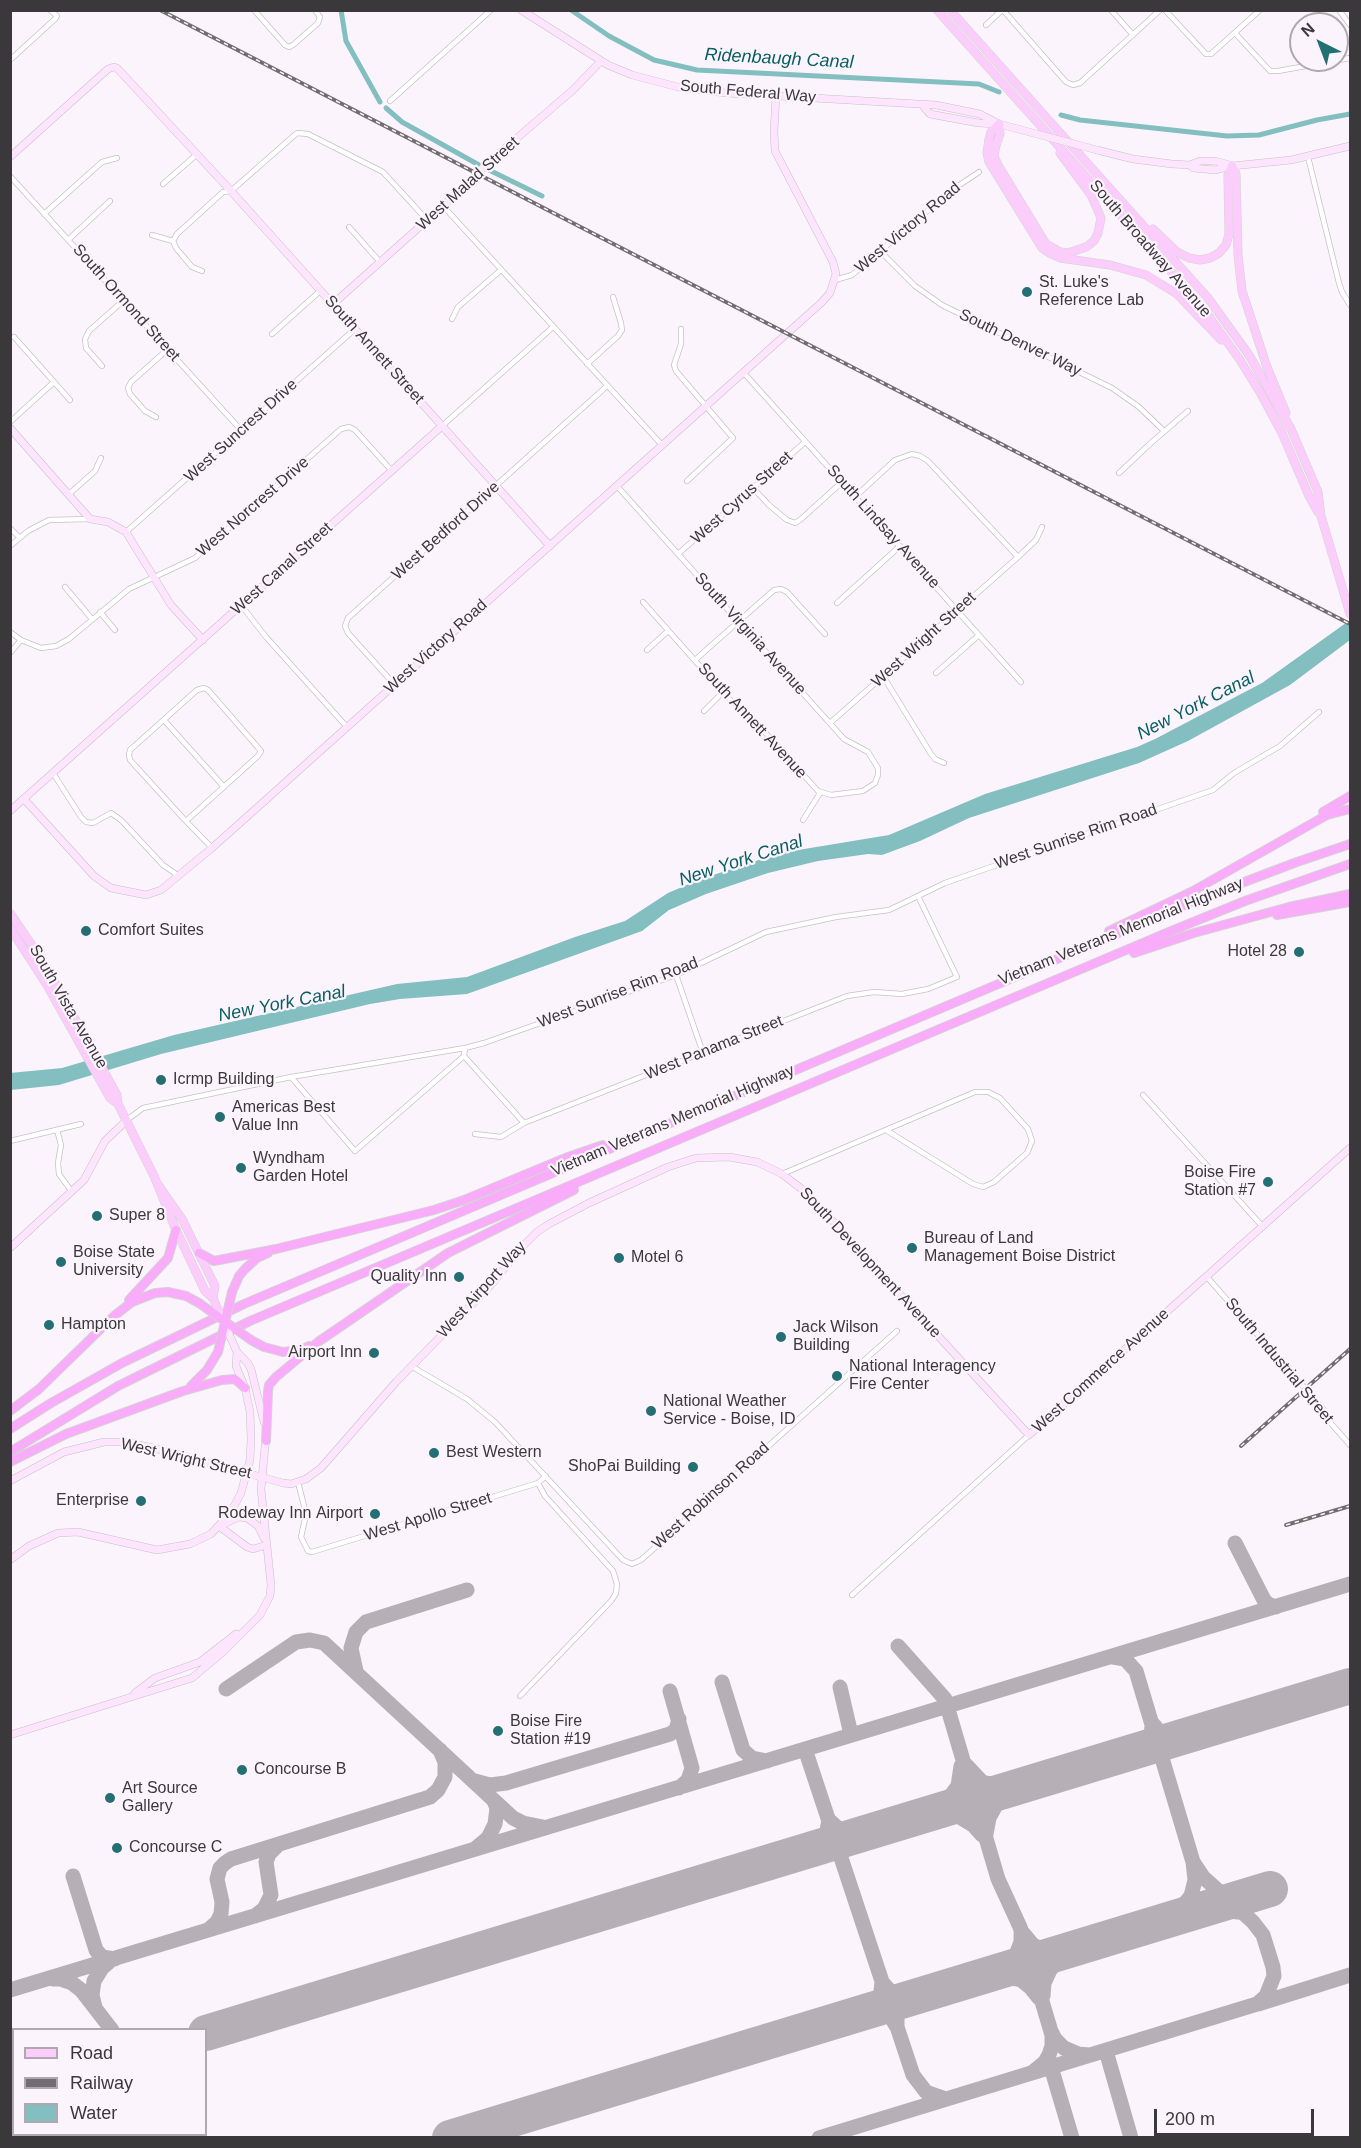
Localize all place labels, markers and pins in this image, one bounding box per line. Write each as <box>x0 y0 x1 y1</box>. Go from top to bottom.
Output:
place label: St. Luke's Reference Lab <box>1039 273 1144 311</box>
marker: St. Luke's Reference Lab <box>1020 285 1034 299</box>
place label: Comfort Suites <box>98 921 204 941</box>
marker: Comfort Suites <box>79 924 93 938</box>
place label: Hotel 28 <box>1227 942 1287 962</box>
marker: Hotel 28 <box>1292 945 1306 959</box>
place label: Icrmp Building <box>173 1070 274 1090</box>
marker: Icrmp Building <box>154 1073 168 1087</box>
place label: Americas Best Value Inn <box>232 1098 335 1136</box>
marker: Americas Best Value Inn <box>213 1110 227 1124</box>
place label: Wyndham Garden Hotel <box>253 1149 348 1187</box>
marker: Wyndham Garden Hotel <box>234 1161 248 1175</box>
place label: Boise Fire Station #7 <box>1184 1163 1256 1201</box>
marker: Boise Fire Station #7 <box>1261 1175 1275 1189</box>
place label: Super 8 <box>109 1206 165 1226</box>
marker: Super 8 <box>90 1209 104 1223</box>
place label: Bureau of Land Management Boise District <box>924 1229 1115 1267</box>
marker: Bureau of Land Management Boise District <box>905 1241 919 1255</box>
place label: Boise State University <box>73 1243 155 1281</box>
place label: Motel 6 <box>631 1248 683 1268</box>
marker: Motel 6 <box>612 1251 626 1265</box>
marker: Boise State University <box>54 1255 68 1269</box>
place label: Quality Inn <box>371 1267 447 1287</box>
marker: Quality Inn <box>452 1270 466 1284</box>
place label: Hampton <box>61 1315 126 1335</box>
marker: Hampton <box>42 1318 56 1332</box>
place label: Jack Wilson Building <box>793 1318 878 1356</box>
marker: Jack Wilson Building <box>774 1330 788 1344</box>
place label: Airport Inn <box>288 1343 362 1363</box>
marker: Airport Inn <box>367 1346 381 1360</box>
place label: National Interagency Fire Center <box>849 1357 996 1395</box>
marker: National Interagency Fire Center <box>830 1369 844 1383</box>
place label: National Weather Service - Boise, ID <box>663 1392 795 1430</box>
marker: National Weather Service - Boise, ID <box>644 1404 658 1418</box>
place label: Best Western <box>446 1443 542 1463</box>
marker: Best Western <box>427 1446 441 1460</box>
place label: ShoPai Building <box>568 1457 681 1477</box>
marker: ShoPai Building <box>686 1460 700 1474</box>
place label: Enterprise <box>56 1491 129 1511</box>
marker: Enterprise <box>134 1494 148 1508</box>
place label: Rodeway Inn Airport <box>218 1504 363 1524</box>
marker: Rodeway Inn Airport <box>368 1507 382 1521</box>
place label: Boise Fire Station #19 <box>510 1712 591 1750</box>
marker: Boise Fire Station #19 <box>491 1724 505 1738</box>
place label: Concourse B <box>254 1760 346 1780</box>
marker: Concourse B <box>235 1763 249 1777</box>
place label: Art Source Gallery <box>122 1779 198 1817</box>
marker: Art Source Gallery <box>103 1791 117 1805</box>
place label: Concourse C <box>129 1838 222 1858</box>
marker: Concourse C <box>110 1841 124 1855</box>

